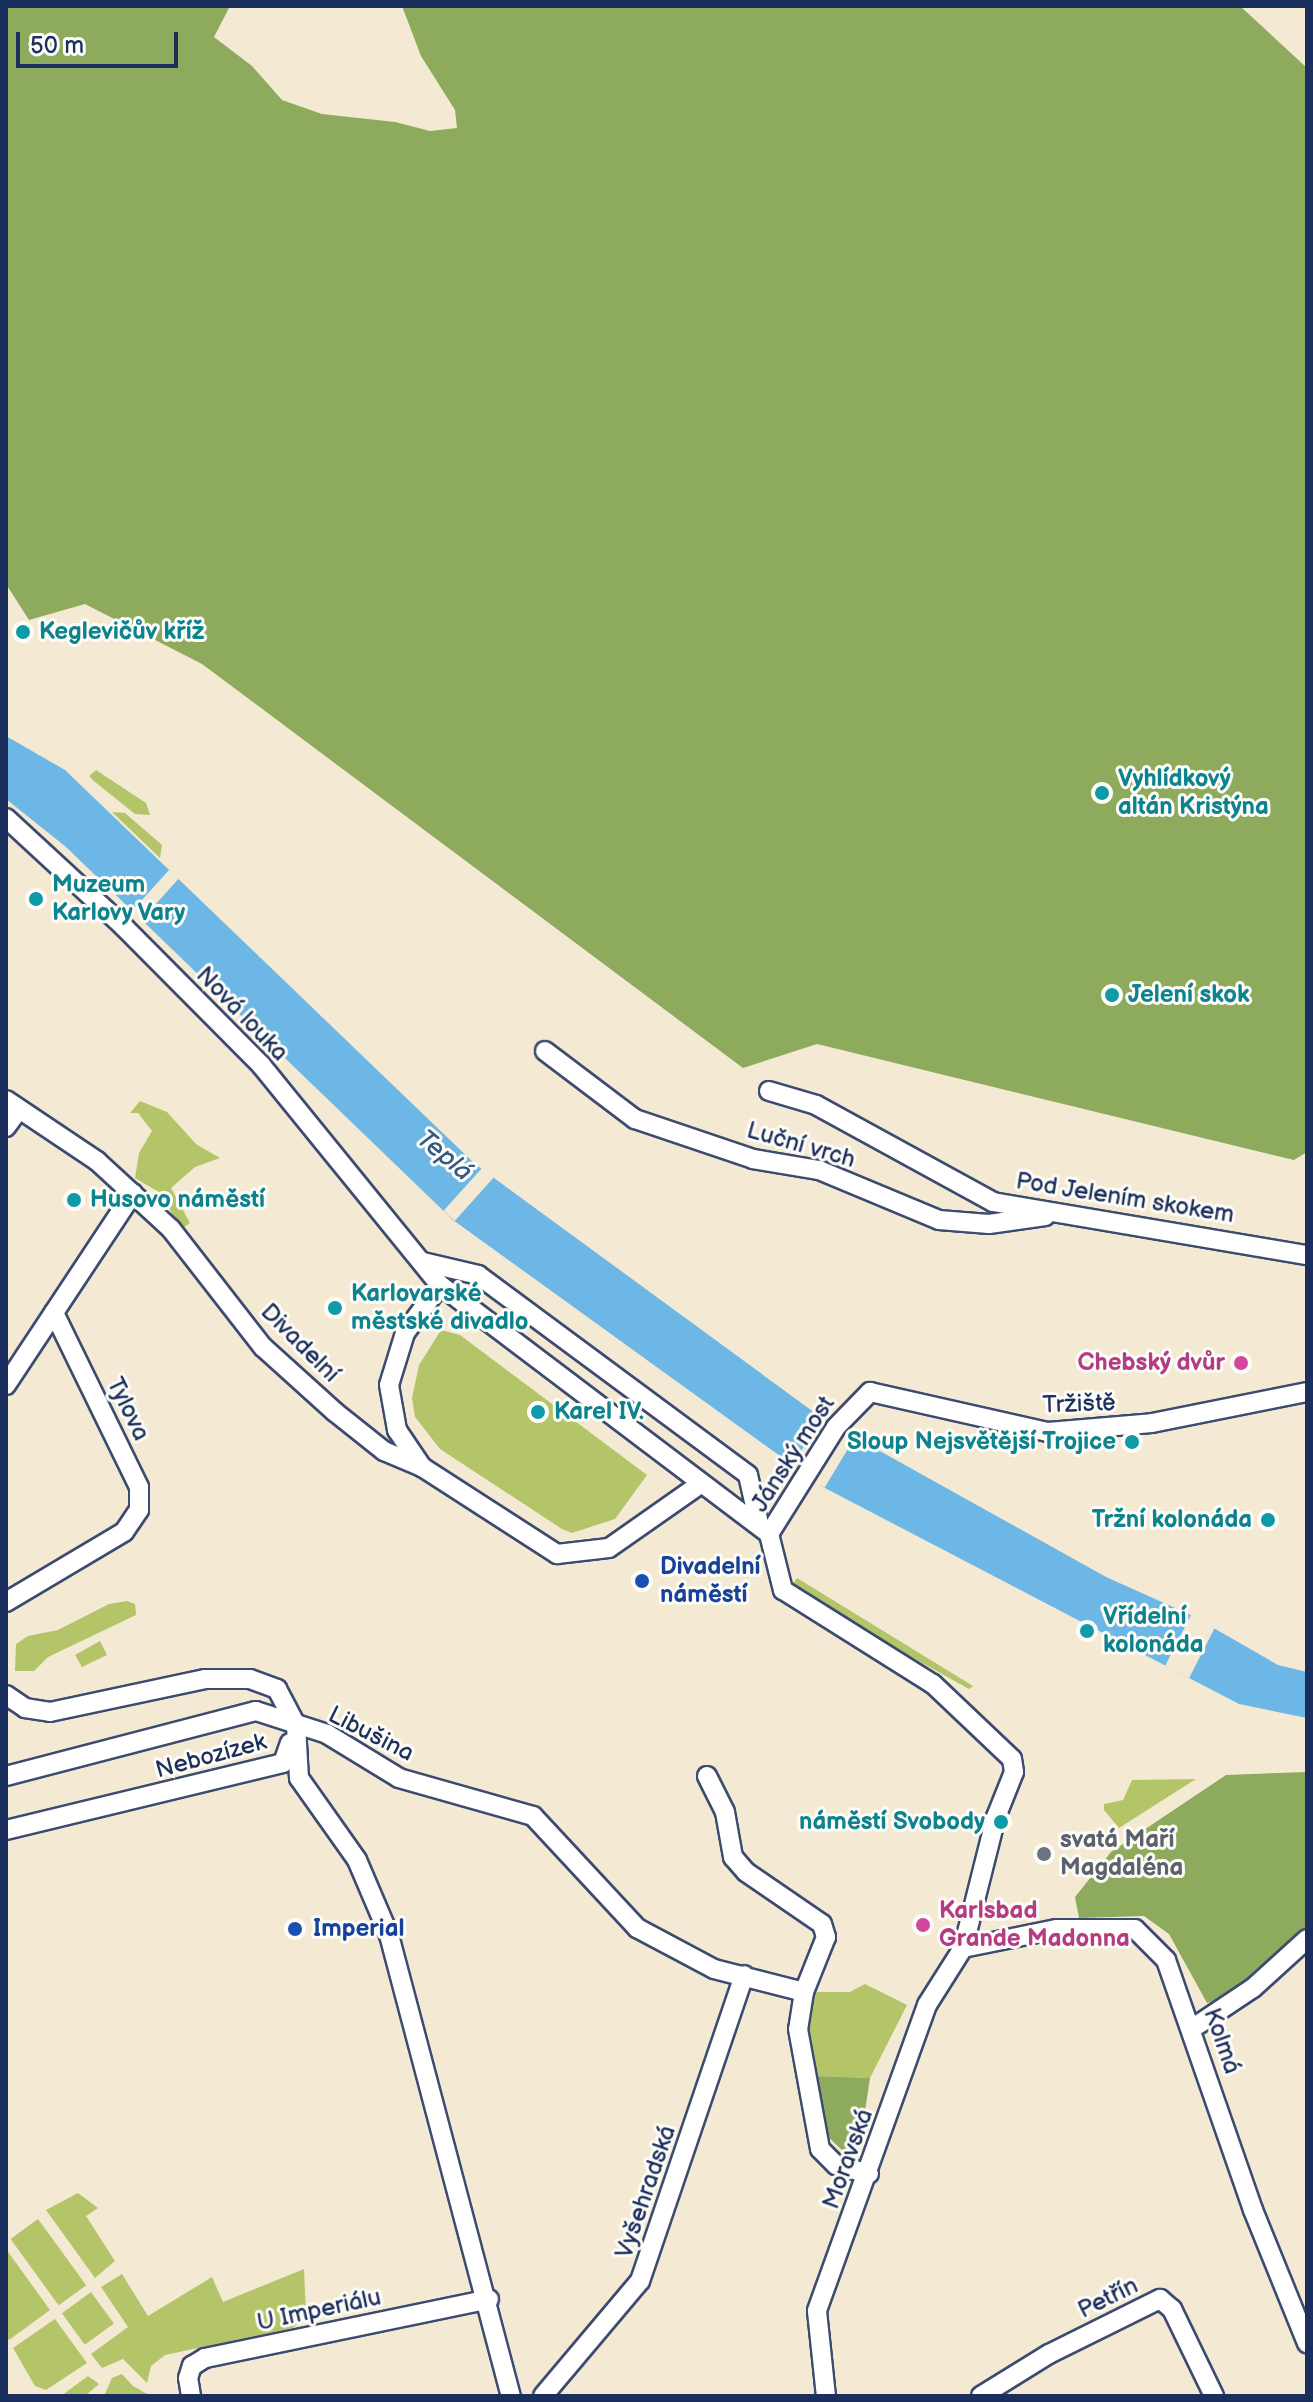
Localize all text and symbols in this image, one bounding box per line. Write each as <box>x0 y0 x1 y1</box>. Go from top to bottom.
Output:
scale bar <box>20 16 182 66</box>
text: 50 m <box>30 31 84 60</box>
place label: Keglevičův kříž <box>39 618 204 646</box>
marker: Keglevičův kříž <box>14 623 32 641</box>
place label: Vyhlídkový altán Kristýna <box>1118 765 1269 821</box>
marker: Vyhlídkový altán Kristýna <box>1093 784 1111 802</box>
place label: Muzeum Karlovy Vary <box>52 871 187 927</box>
marker: Muzeum Karlovy Vary <box>27 890 45 908</box>
street label: Nová louka <box>190 961 294 1067</box>
place label: Jelení skok <box>1128 981 1250 1009</box>
marker: Jelení skok <box>1103 986 1121 1004</box>
street label: Luční vrch <box>743 1116 859 1174</box>
water label: Teplá <box>410 1124 478 1188</box>
street label: Pod Jelením skokem <box>1013 1166 1237 1230</box>
place label: Husovo náměstí <box>90 1186 265 1214</box>
marker: Husovo náměstí <box>65 1191 83 1209</box>
place label: Karlovarské městské divadlo <box>351 1280 528 1336</box>
street label: Divadelní <box>255 1298 345 1388</box>
marker: Karlovarské městské divadlo <box>326 1299 344 1317</box>
place label: Chebský dvůr <box>1077 1349 1225 1377</box>
marker: Chebský dvůr <box>1232 1354 1250 1372</box>
street label: Tylova <box>100 1373 156 1445</box>
street label: Tržiště <box>1042 1388 1116 1420</box>
street label: Jánský most <box>745 1390 841 1518</box>
place label: Karel IV. <box>554 1398 644 1426</box>
marker: Karel IV. <box>529 1403 547 1421</box>
place label: Sloup Nejsvětější Trojice <box>847 1428 1116 1456</box>
marker: Sloup Nejsvětější Trojice <box>1123 1433 1141 1451</box>
place label: Tržní kolonáda <box>1092 1506 1252 1534</box>
marker: Tržní kolonáda <box>1259 1511 1277 1529</box>
place label: Divadelní náměstí <box>660 1553 760 1609</box>
marker: Divadelní náměstí <box>631 1570 653 1592</box>
place label: Vřídelní kolonáda <box>1103 1603 1203 1659</box>
marker: Vřídelní kolonáda <box>1078 1622 1096 1640</box>
street label: Libušina <box>323 1700 419 1768</box>
street label: Nebozízek <box>152 1727 270 1785</box>
place label: náměstí Svobody <box>799 1808 985 1836</box>
marker: náměstí Svobody <box>992 1813 1010 1831</box>
place label: svatá Maří Magdaléna <box>1060 1826 1183 1882</box>
marker: svatá Maří Magdaléna <box>1035 1845 1053 1863</box>
place label: Karlsbad Grande Madonna <box>939 1897 1130 1953</box>
place label: Imperial <box>313 1915 404 1943</box>
marker: Karlsbad Grande Madonna <box>914 1916 932 1934</box>
marker: Imperial <box>284 1918 306 1940</box>
street label: Kolmá <box>1197 2004 1247 2078</box>
street label: Moravská <box>817 2105 879 2213</box>
street label: Vyšehradská <box>610 2122 682 2262</box>
street label: Petřín <box>1073 2271 1143 2325</box>
street label: U Imperiálu <box>254 2283 384 2337</box>

